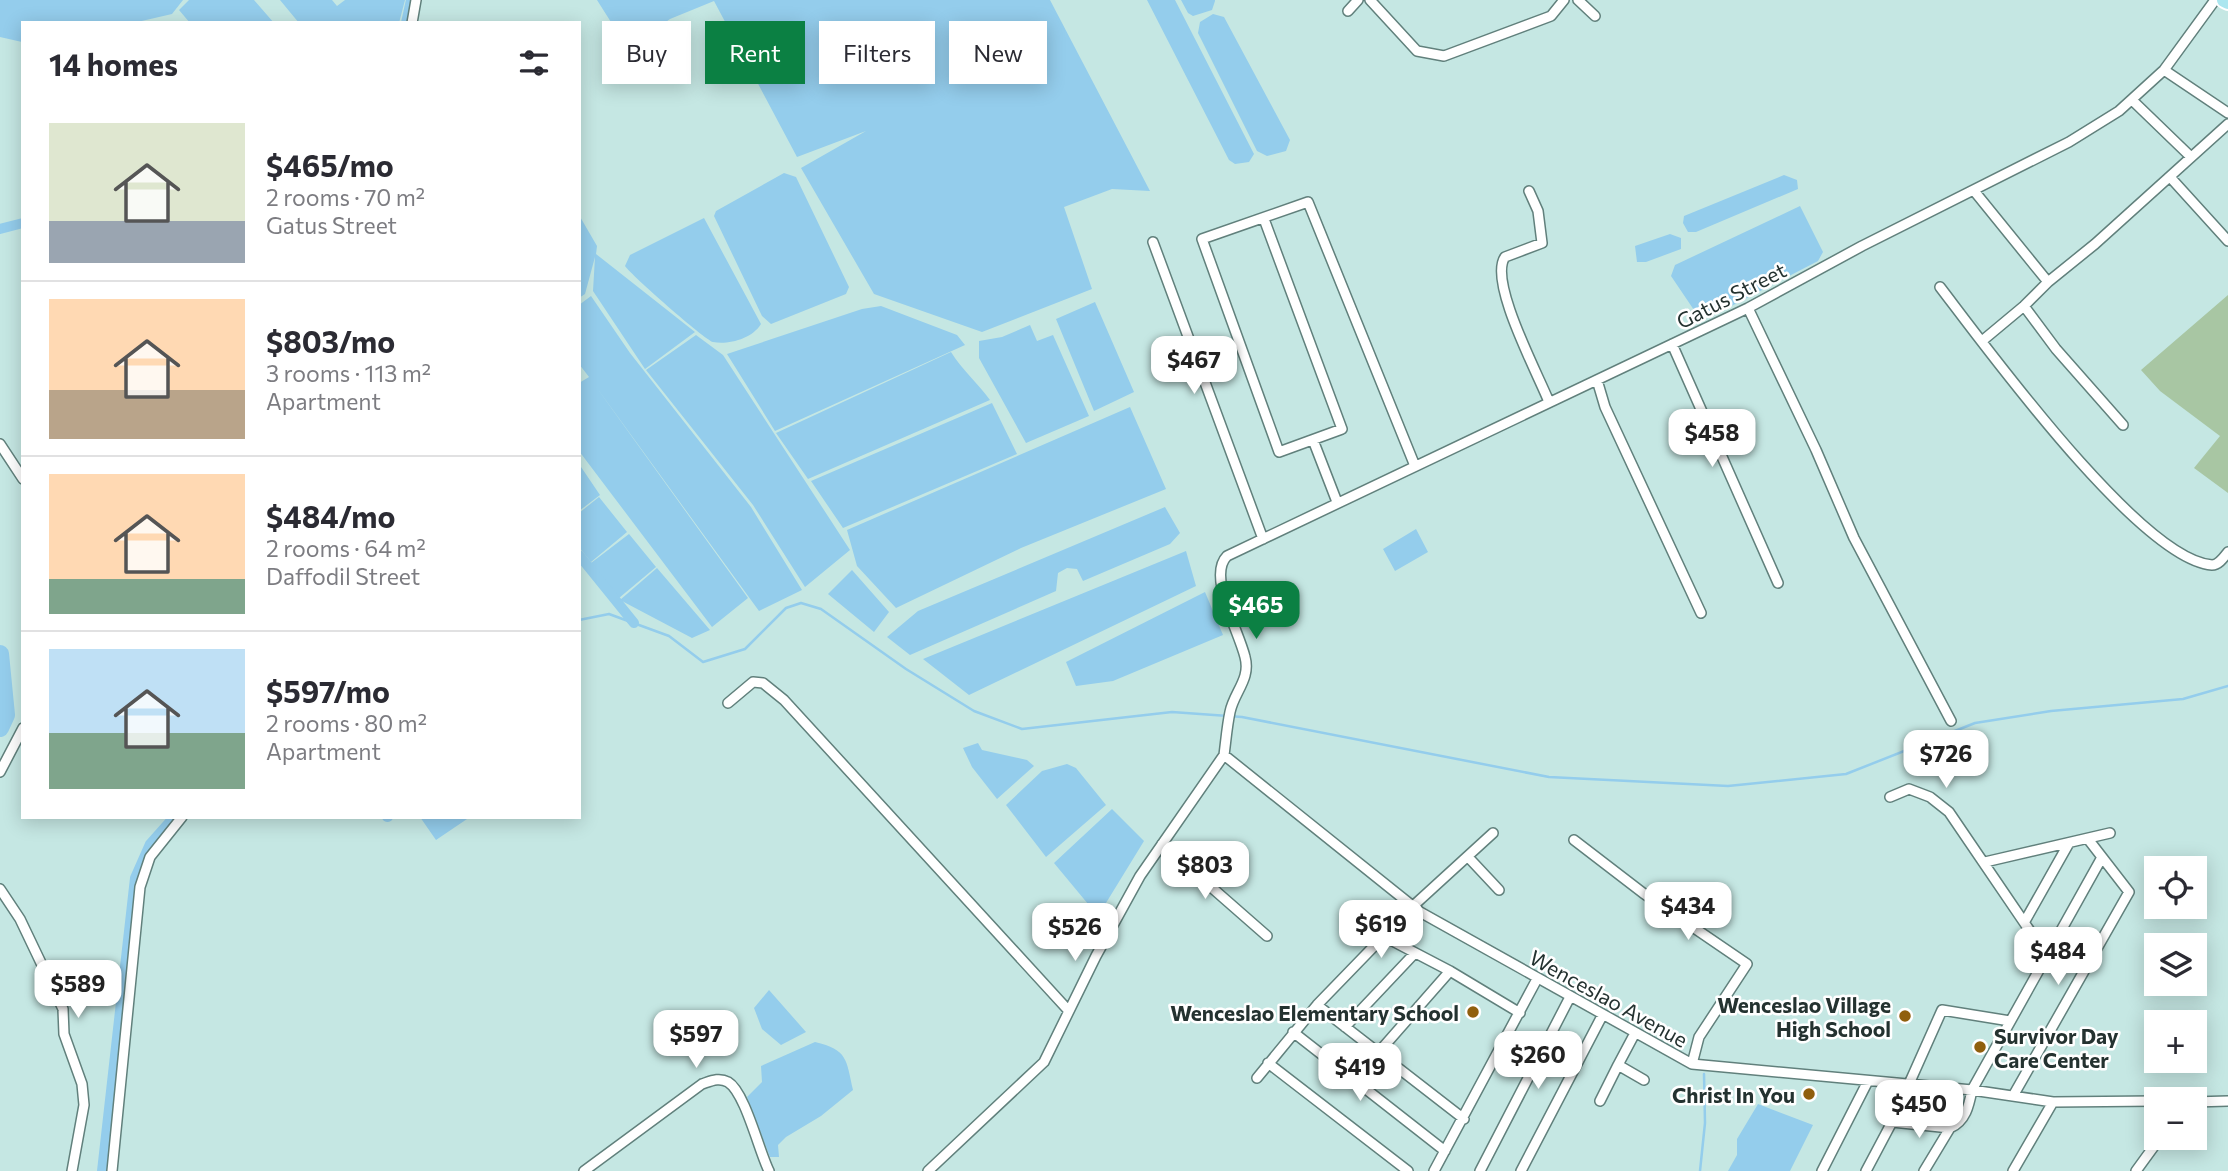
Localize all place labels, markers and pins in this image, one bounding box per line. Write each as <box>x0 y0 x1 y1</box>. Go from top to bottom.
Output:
pin: $467 <box>1153 336 1235 396</box>
pin: $458 <box>1671 410 1753 469</box>
pin: $465 <box>1215 582 1297 641</box>
pin: $726 <box>1905 730 1987 790</box>
pin: $803 <box>1164 842 1246 901</box>
pin: $434 <box>1647 883 1729 942</box>
pin: $619 <box>1340 900 1422 960</box>
pin: $526 <box>1034 904 1116 963</box>
pin: $484 <box>2017 928 2099 987</box>
pin: $589 <box>37 960 119 1020</box>
place label: Wenceslao Village High School <box>1717 992 1891 1041</box>
place label: Wenceslao Elementary School <box>1170 1000 1459 1025</box>
marker: Wenceslao Elementary School <box>1465 1004 1481 1020</box>
marker: Wenceslao Village High School <box>1897 1008 1913 1024</box>
pin: $597 <box>655 1010 737 1070</box>
place label: Survivor Day Care Center <box>1994 1023 2119 1072</box>
pin: $260 <box>1497 1032 1579 1091</box>
marker: Survivor Day Care Center <box>1972 1039 1988 1055</box>
pin: $419 <box>1319 1044 1401 1103</box>
pin: $450 <box>1878 1080 1960 1140</box>
place label: Christ In You <box>1672 1082 1795 1107</box>
marker: Christ In You <box>1801 1086 1817 1102</box>

